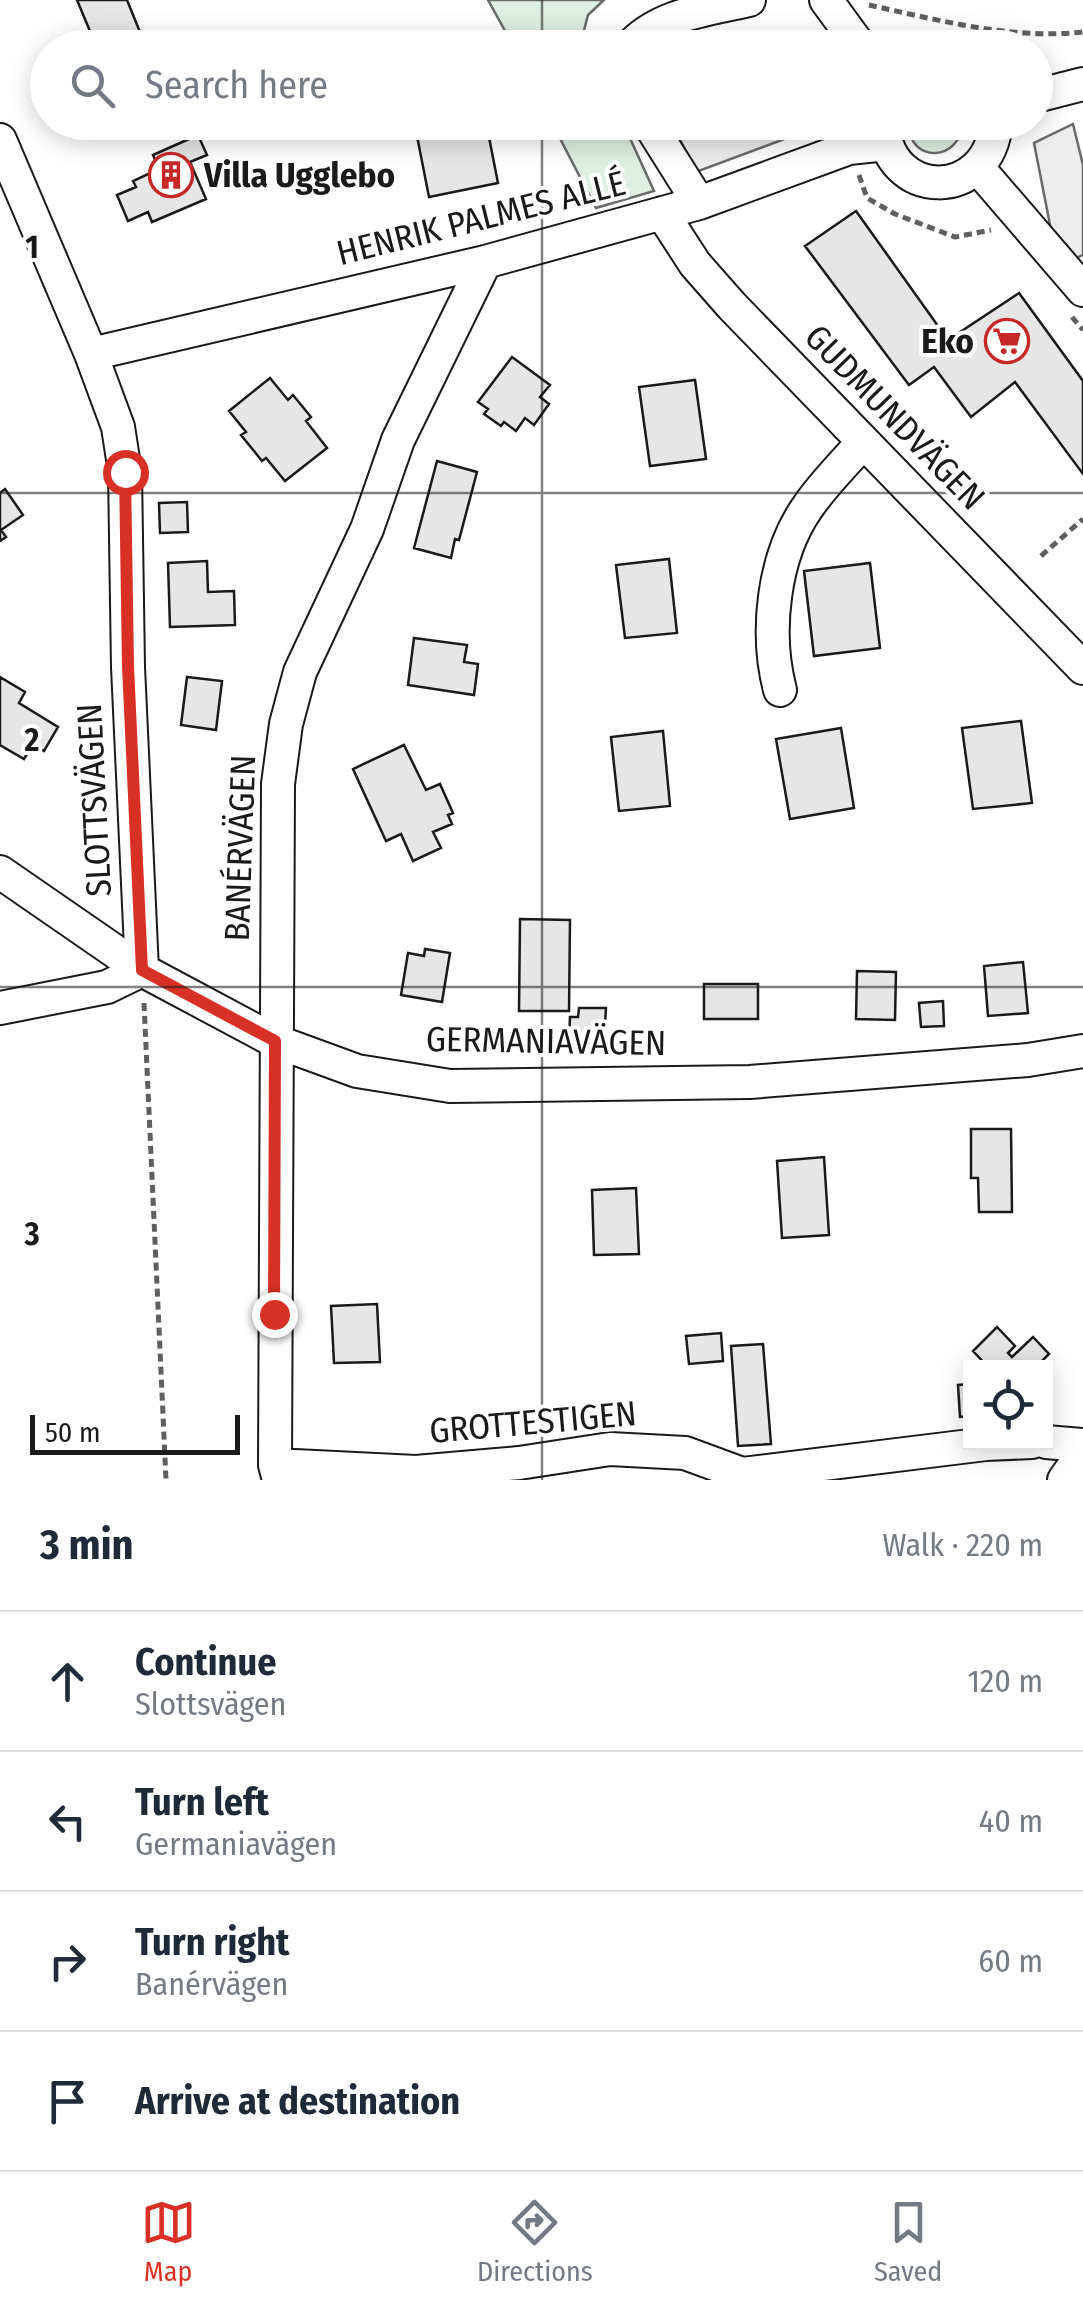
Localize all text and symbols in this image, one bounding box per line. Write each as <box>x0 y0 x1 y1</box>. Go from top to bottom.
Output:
search box <box>30 30 1053 140</box>
icon: search <box>65 58 120 113</box>
text: Search here <box>145 62 328 108</box>
building icon: Villa Ugglebo <box>148 152 194 198</box>
place label: Villa Ugglebo <box>203 154 395 196</box>
street label: HENRIK PALMES ALLÉ <box>332 162 630 274</box>
text: 1 <box>25 228 39 266</box>
street label: GUDMUNDVÄGEN <box>796 316 994 518</box>
supermarket icon: Eko <box>984 318 1030 364</box>
place label: Eko <box>921 320 974 362</box>
route start <box>103 450 149 496</box>
street label: SLOTTSVÄGEN <box>68 702 120 898</box>
text: 2 <box>24 721 40 759</box>
street label: BANÉRVÄGEN <box>216 754 264 942</box>
street label: GERMANIAVÄGEN <box>426 1018 666 1064</box>
text: 3 <box>23 1215 40 1253</box>
route end <box>252 1292 298 1338</box>
map controls <box>963 1360 1053 1450</box>
button: locate <box>963 1360 1053 1450</box>
street label: GROTTESTIGEN <box>428 1392 638 1452</box>
scale bar <box>30 1410 240 1454</box>
text: 50 m <box>45 1416 101 1449</box>
text: 3 min <box>40 1520 134 1570</box>
text: Walk · 220 m <box>882 1526 1043 1564</box>
text: Continue <box>135 1639 276 1685</box>
icon: ahead <box>40 1654 95 1709</box>
text: 120 m <box>968 1662 1043 1700</box>
text: Slottsvägen <box>135 1685 287 1723</box>
text: Turn left <box>135 1779 269 1825</box>
icon: left <box>40 1794 95 1849</box>
text: 40 m <box>979 1802 1043 1840</box>
text: Germaniavägen <box>135 1825 337 1863</box>
text: Turn right <box>135 1919 289 1965</box>
icon: right <box>40 1934 95 1989</box>
text: 60 m <box>978 1942 1043 1980</box>
text: Banérvägen <box>135 1965 288 2003</box>
icon: arrive <box>40 2074 95 2129</box>
text: Arrive at destination <box>135 2078 460 2124</box>
tab: Map <box>141 2195 196 2288</box>
tab: Directions <box>477 2195 593 2288</box>
tab: Saved <box>874 2195 942 2288</box>

